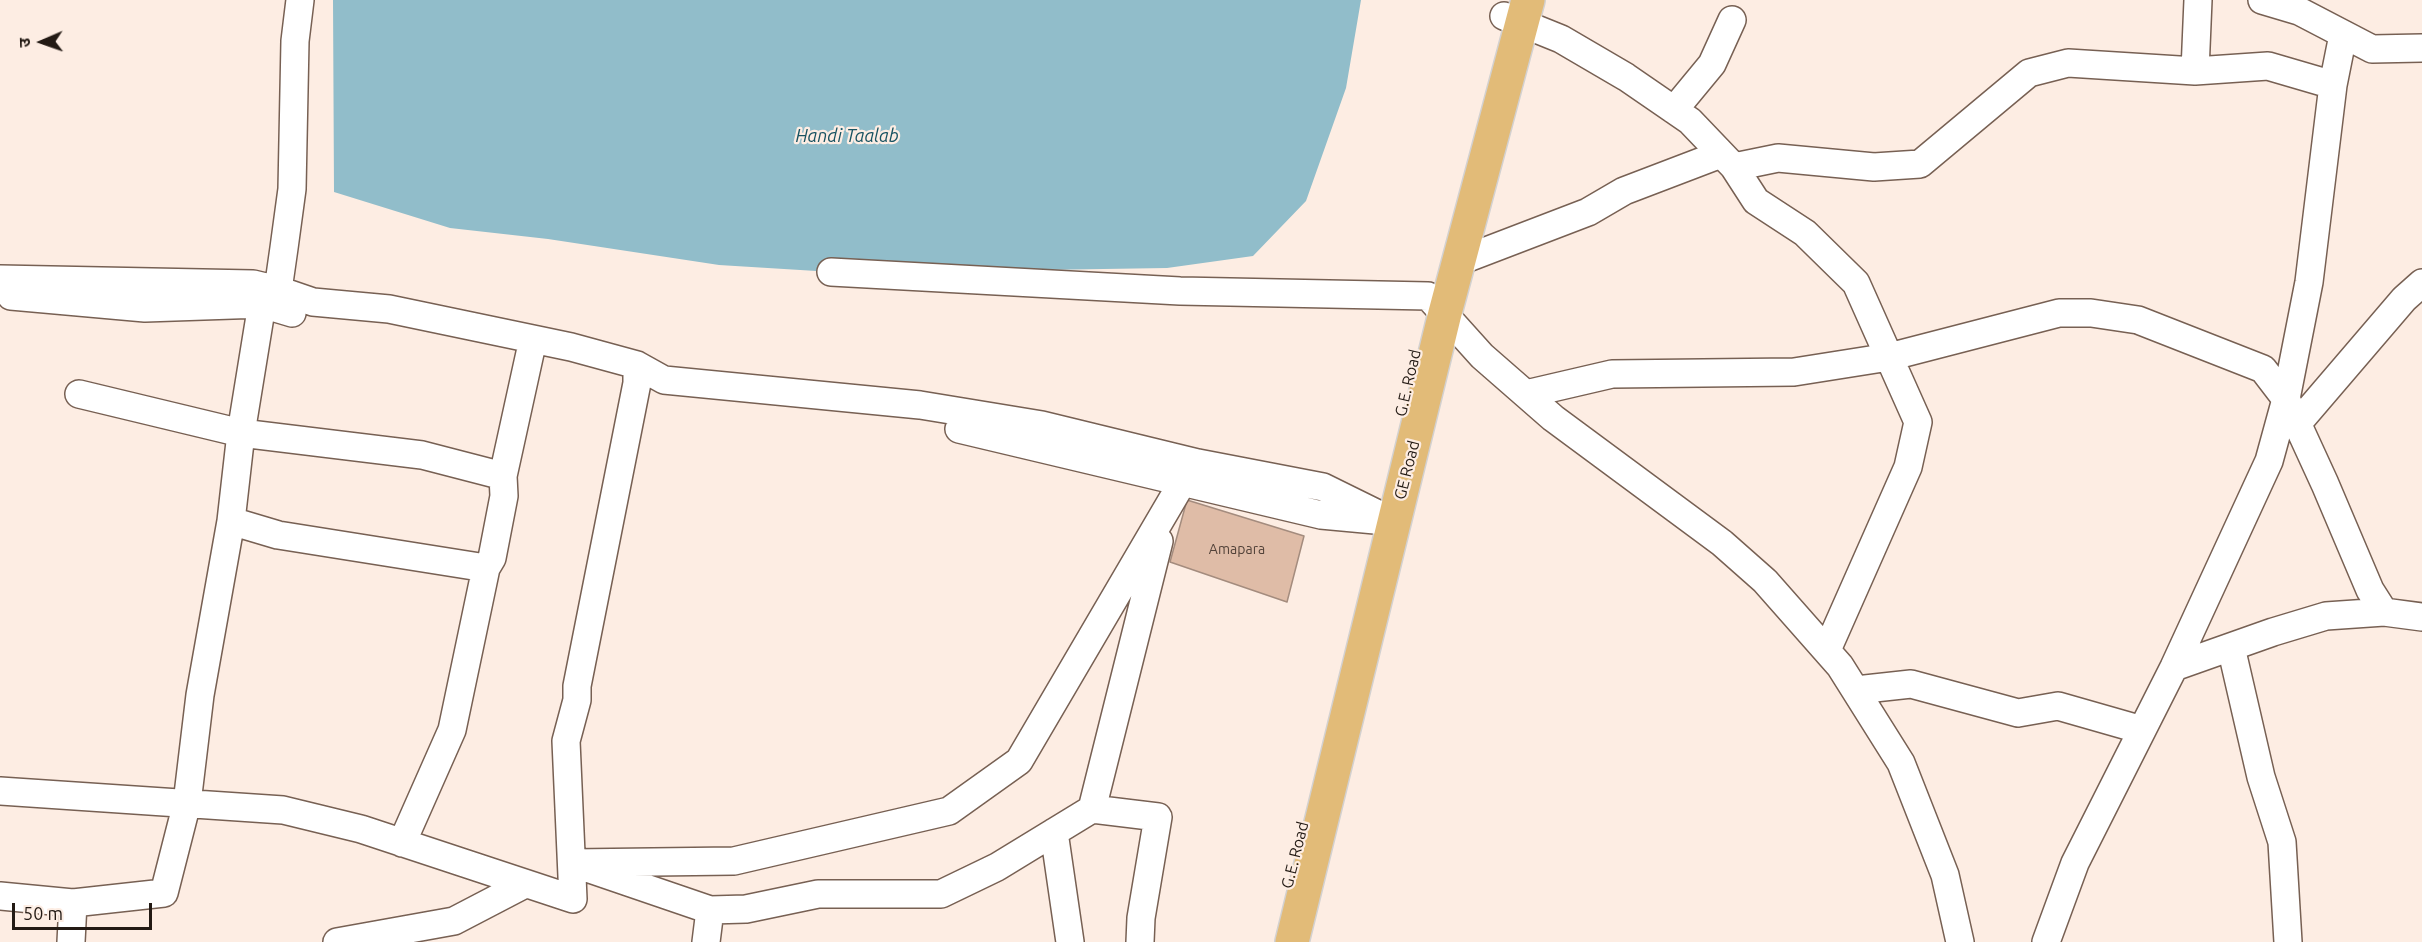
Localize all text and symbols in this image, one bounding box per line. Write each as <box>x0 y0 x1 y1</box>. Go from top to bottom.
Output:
north arrow <box>12 12 72 72</box>
text: उ <box>15 38 33 48</box>
water label: Handi Taalab <box>795 125 899 147</box>
street label: G.E. Road <box>1391 347 1425 419</box>
street label: GE Road <box>1390 439 1424 501</box>
house number: Amapara <box>1209 541 1265 557</box>
street label: G.E. Road <box>1277 819 1313 891</box>
scale bar <box>15 891 154 929</box>
text: 50 m <box>23 903 63 923</box>

